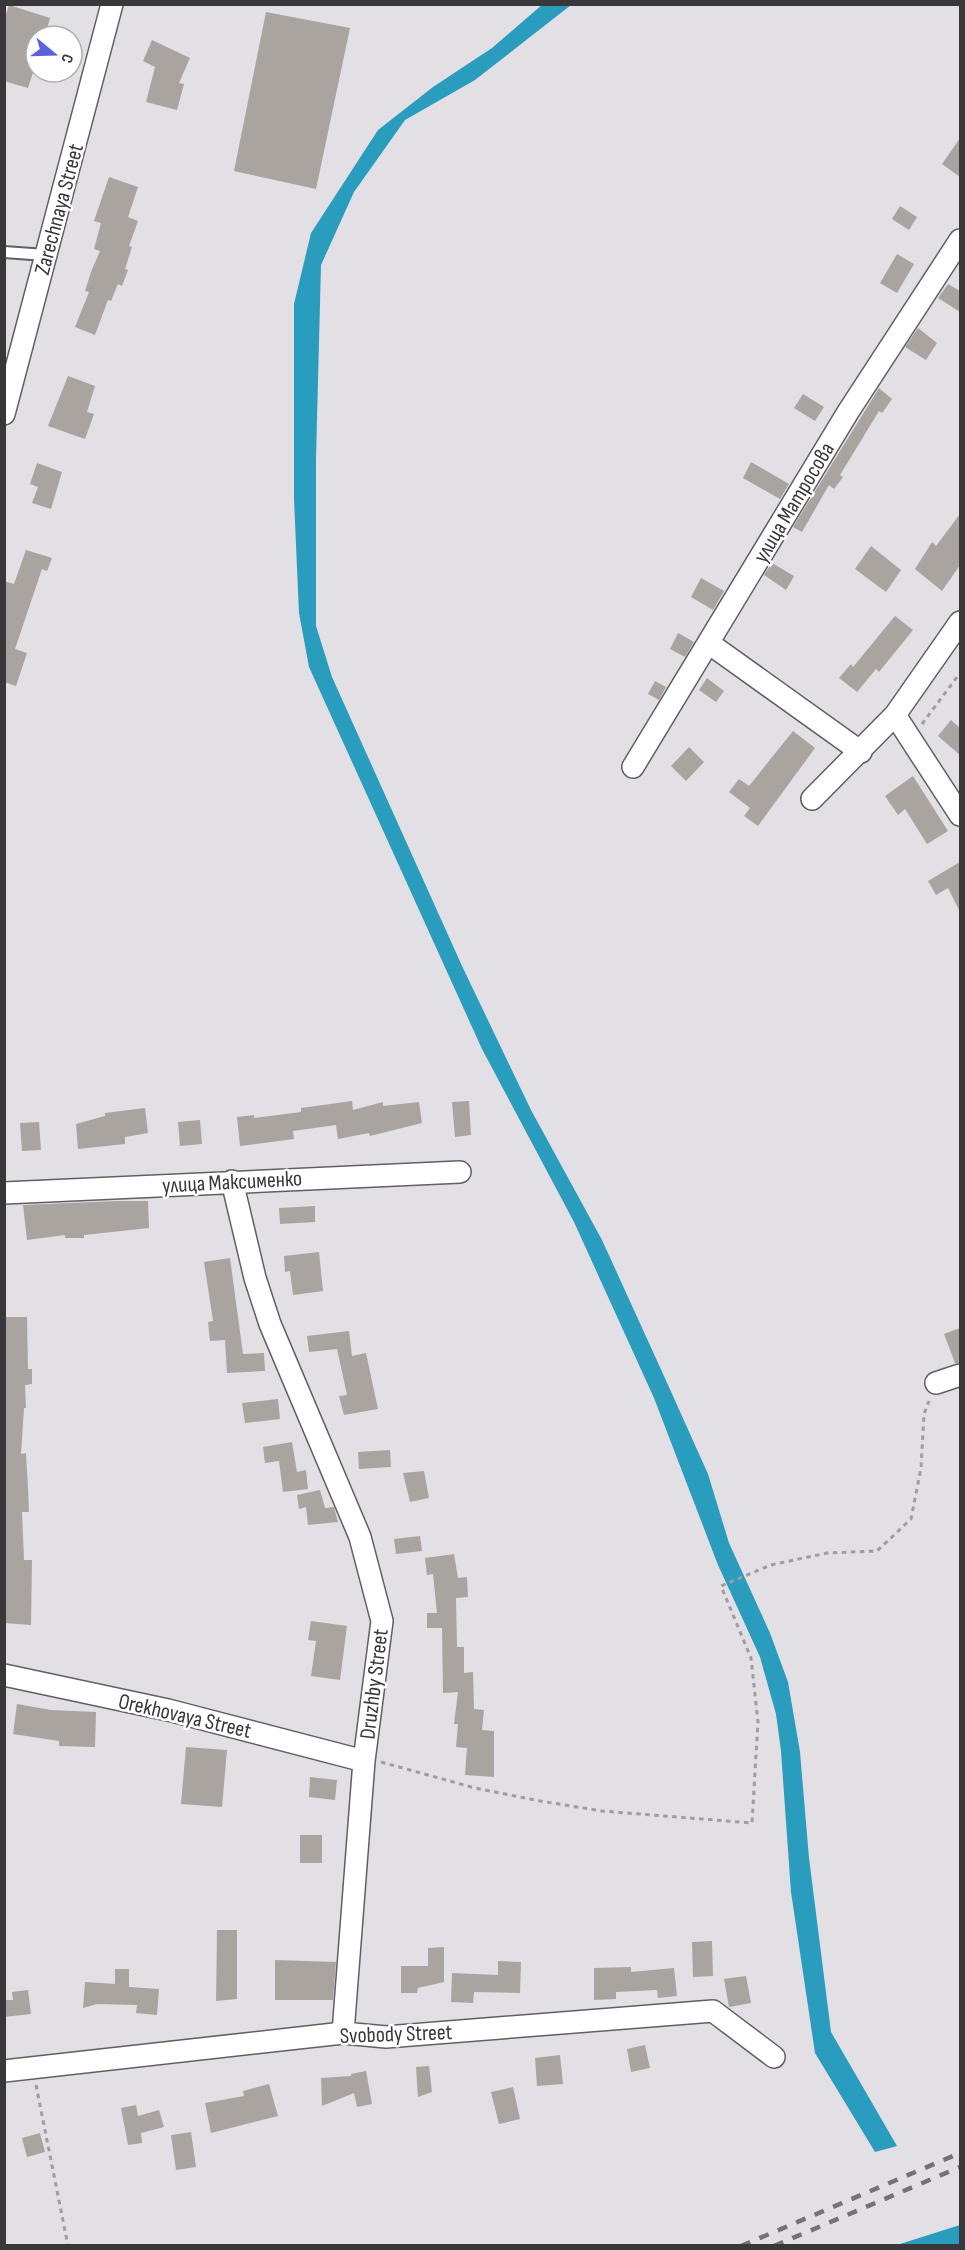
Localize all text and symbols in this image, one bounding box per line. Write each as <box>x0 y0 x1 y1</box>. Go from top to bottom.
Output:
north arrow <box>24 24 84 84</box>
text: С <box>56 51 77 65</box>
street label: Zarechnaya Street <box>29 141 90 278</box>
street label: улица Матросова <box>748 438 841 568</box>
street label: улица Максименко <box>161 1165 303 1200</box>
street label: Druzhby Street <box>354 1627 395 1741</box>
street label: Orekhovaya Street <box>116 1688 254 1745</box>
street label: Svobody Street <box>339 2019 453 2050</box>

